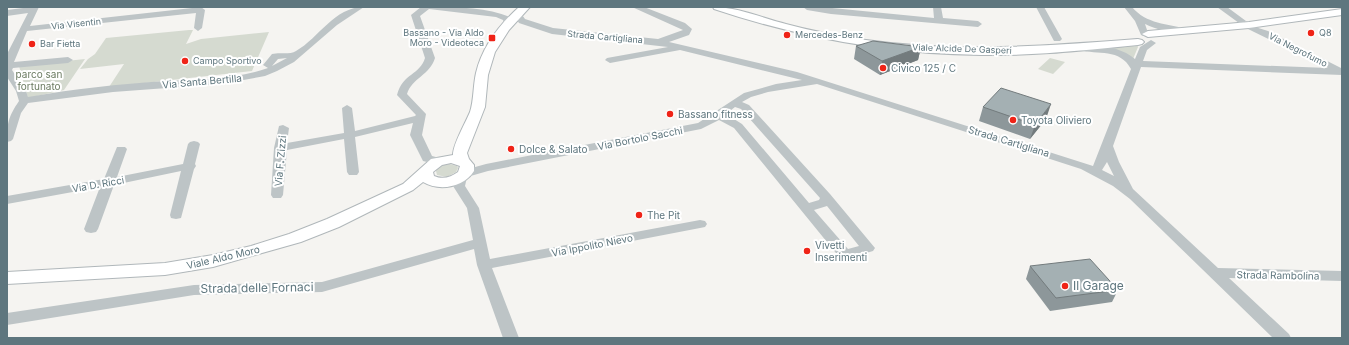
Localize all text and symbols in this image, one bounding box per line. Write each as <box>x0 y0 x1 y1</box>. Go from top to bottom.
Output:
street label: Via Visentin <box>50 15 101 32</box>
place label: Bassano - Via Aldo Moro - Videoteca <box>403 27 484 48</box>
place label: Q8 <box>1319 27 1332 38</box>
street label: Strada Cartigliana <box>567 28 643 45</box>
marker: Q8 <box>1306 28 1316 38</box>
place label: Mercedes-Benz <box>795 29 863 40</box>
marker: Mercedes-Benz <box>782 30 792 40</box>
street label: Via Negrofumo <box>1267 30 1329 69</box>
marker: Bassano - Via Aldo Moro - Videoteca <box>487 33 497 43</box>
place label: Bar Fietta <box>40 38 80 49</box>
marker: Bar Fietta <box>27 39 37 49</box>
street label: Viale Alcide De Gasperi <box>912 41 1012 56</box>
place label: Campo Sportivo <box>193 55 262 66</box>
marker: Campo Sportivo <box>180 56 190 66</box>
place label: Civico 125 / C <box>891 62 956 74</box>
marker: Civico 125 / C <box>878 63 888 73</box>
park label: parco san fortunato <box>16 68 62 92</box>
street label: Via Santa Bertilla <box>162 72 242 90</box>
place label: Bassano fitness <box>678 108 753 120</box>
marker: Bassano fitness <box>665 109 675 119</box>
place label: Toyota Oliviero <box>1021 114 1092 126</box>
marker: Toyota Oliviero <box>1008 115 1018 125</box>
street label: Strada Cartigliana <box>967 123 1051 159</box>
street label: Via Bortolo Sacchi <box>596 124 684 152</box>
street label: Via F. Zizzi <box>272 135 288 187</box>
place label: Dolce & Salato <box>519 143 587 155</box>
marker: Dolce & Salato <box>506 144 516 154</box>
street label: Via D. Ricci <box>71 173 125 195</box>
place label: The Pit <box>647 209 681 221</box>
marker: The Pit <box>634 210 644 220</box>
street label: Via Ippolito Nievo <box>550 231 634 259</box>
place label: Vivetti Inserimenti <box>815 239 867 263</box>
street label: Viale Aldo Moro <box>185 243 261 271</box>
marker: Vivetti Inserimenti <box>802 246 812 256</box>
street label: Strada Rambolina <box>1236 268 1320 282</box>
place label: Il Garage <box>1073 278 1124 293</box>
street label: Strada delle Fornaci <box>200 279 314 296</box>
marker: Il Garage <box>1060 281 1070 291</box>

